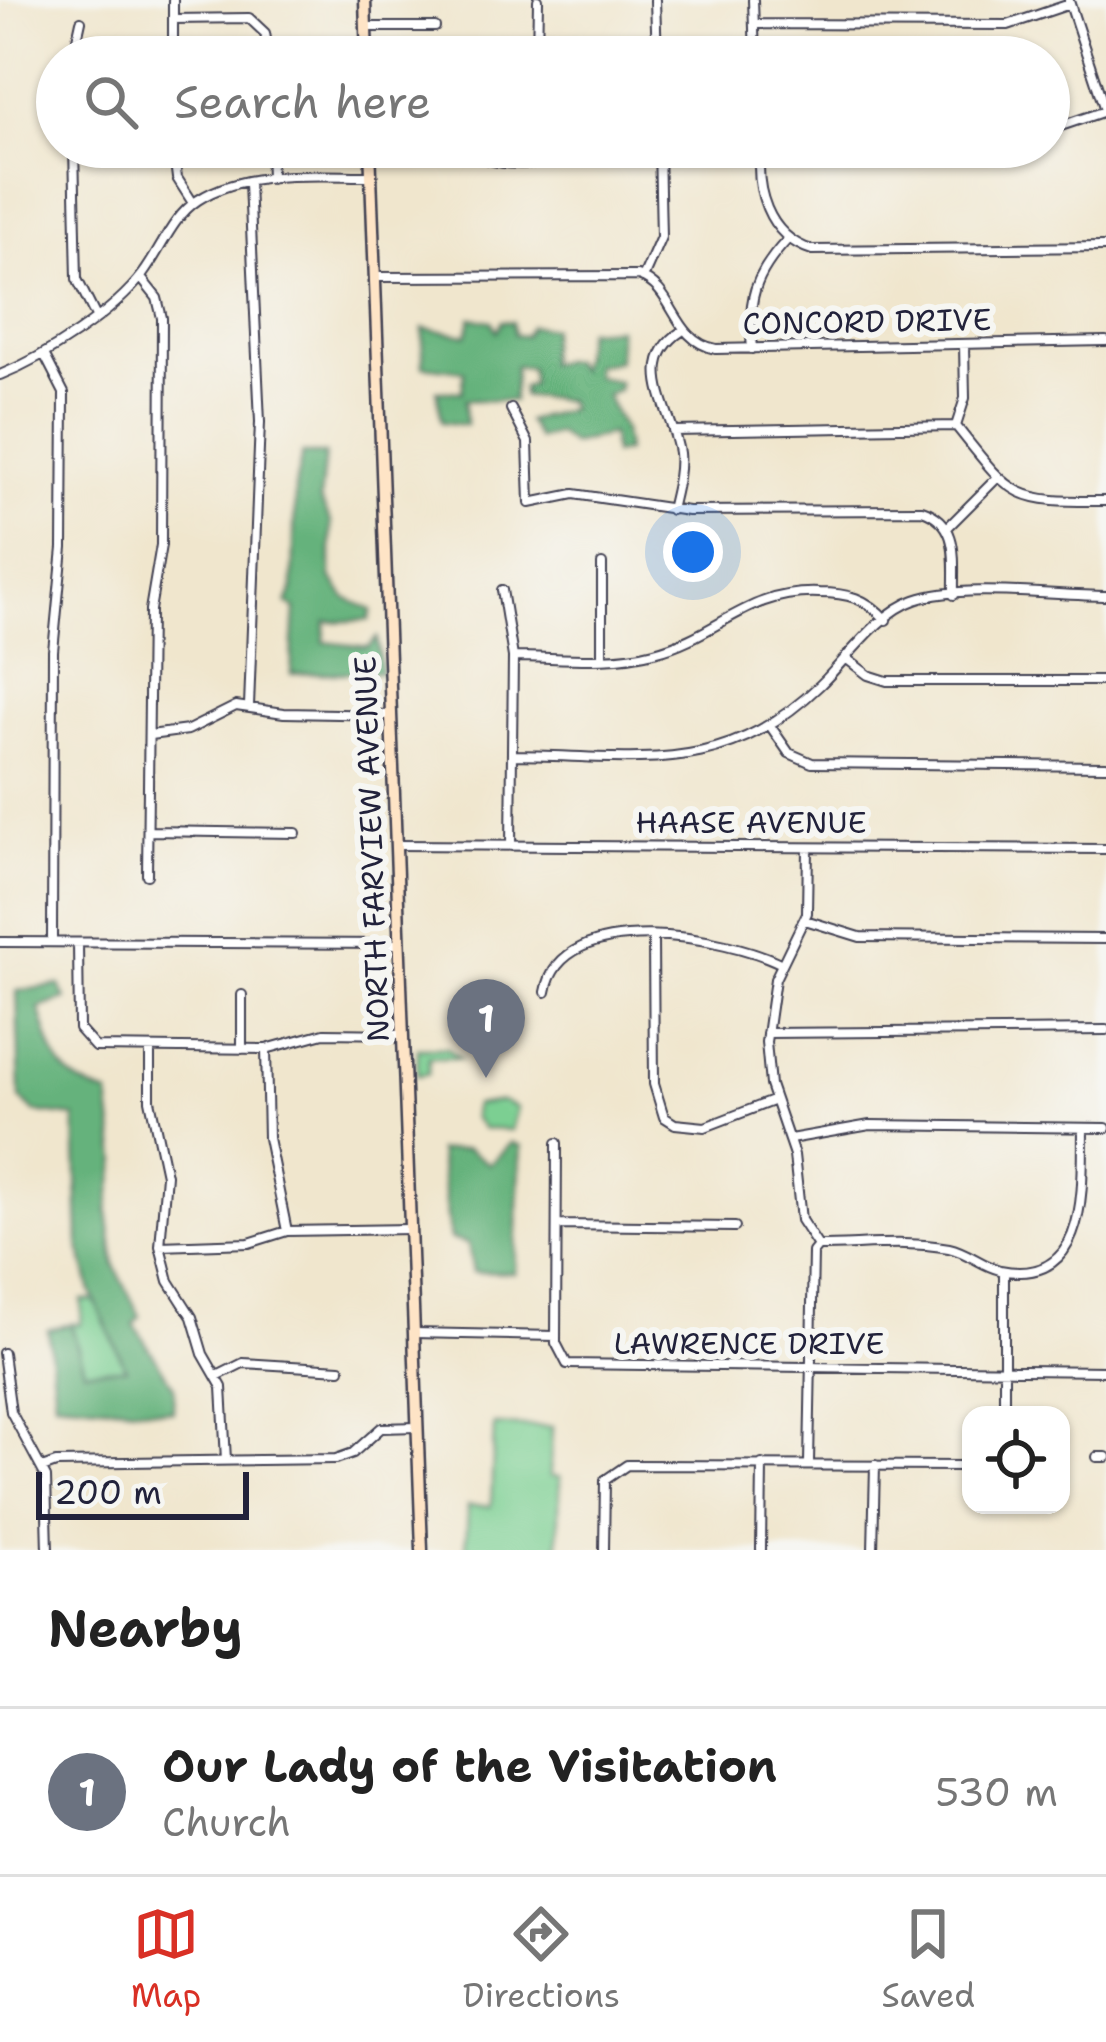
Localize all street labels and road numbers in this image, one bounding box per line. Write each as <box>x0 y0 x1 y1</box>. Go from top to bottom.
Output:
street label: CONCORD DRIVE <box>742 299 992 344</box>
street label: NORTH FARVIEW AVENUE <box>344 655 399 1043</box>
street label: HAASE AVENUE <box>636 802 866 843</box>
street label: LAWRENCE DRIVE <box>614 1323 884 1364</box>

